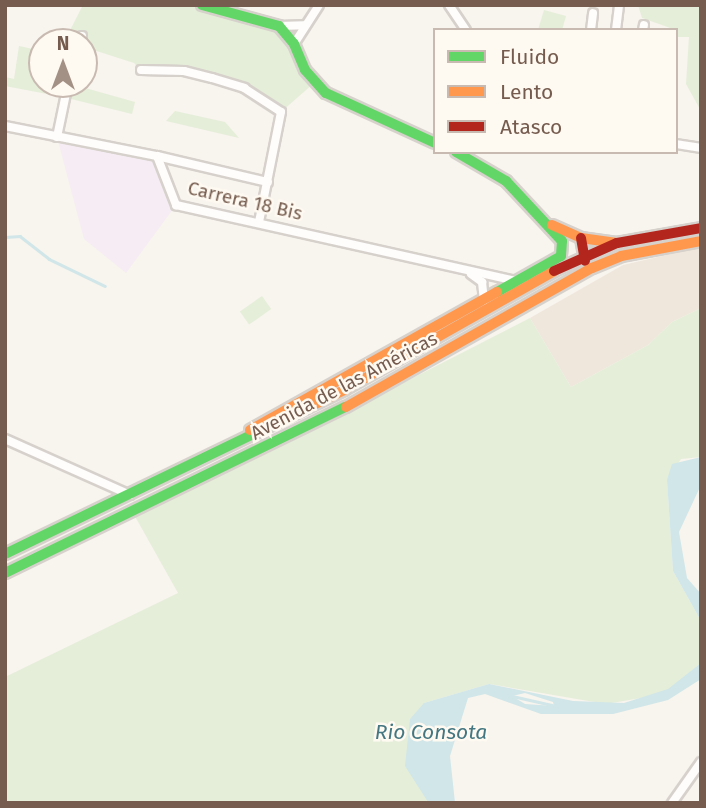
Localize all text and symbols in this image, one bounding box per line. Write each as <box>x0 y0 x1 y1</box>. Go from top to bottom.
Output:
north arrow <box>28 28 98 98</box>
legend <box>433 28 678 154</box>
text: N <box>57 32 69 55</box>
text: Fluido <box>500 44 559 70</box>
text: Lento <box>500 79 553 105</box>
text: Atasco <box>500 114 562 140</box>
street label: Carrera 18 Bis <box>186 177 304 225</box>
street label: Avenida de las Américas <box>247 327 441 445</box>
water label: Rio Consota <box>375 719 487 745</box>

